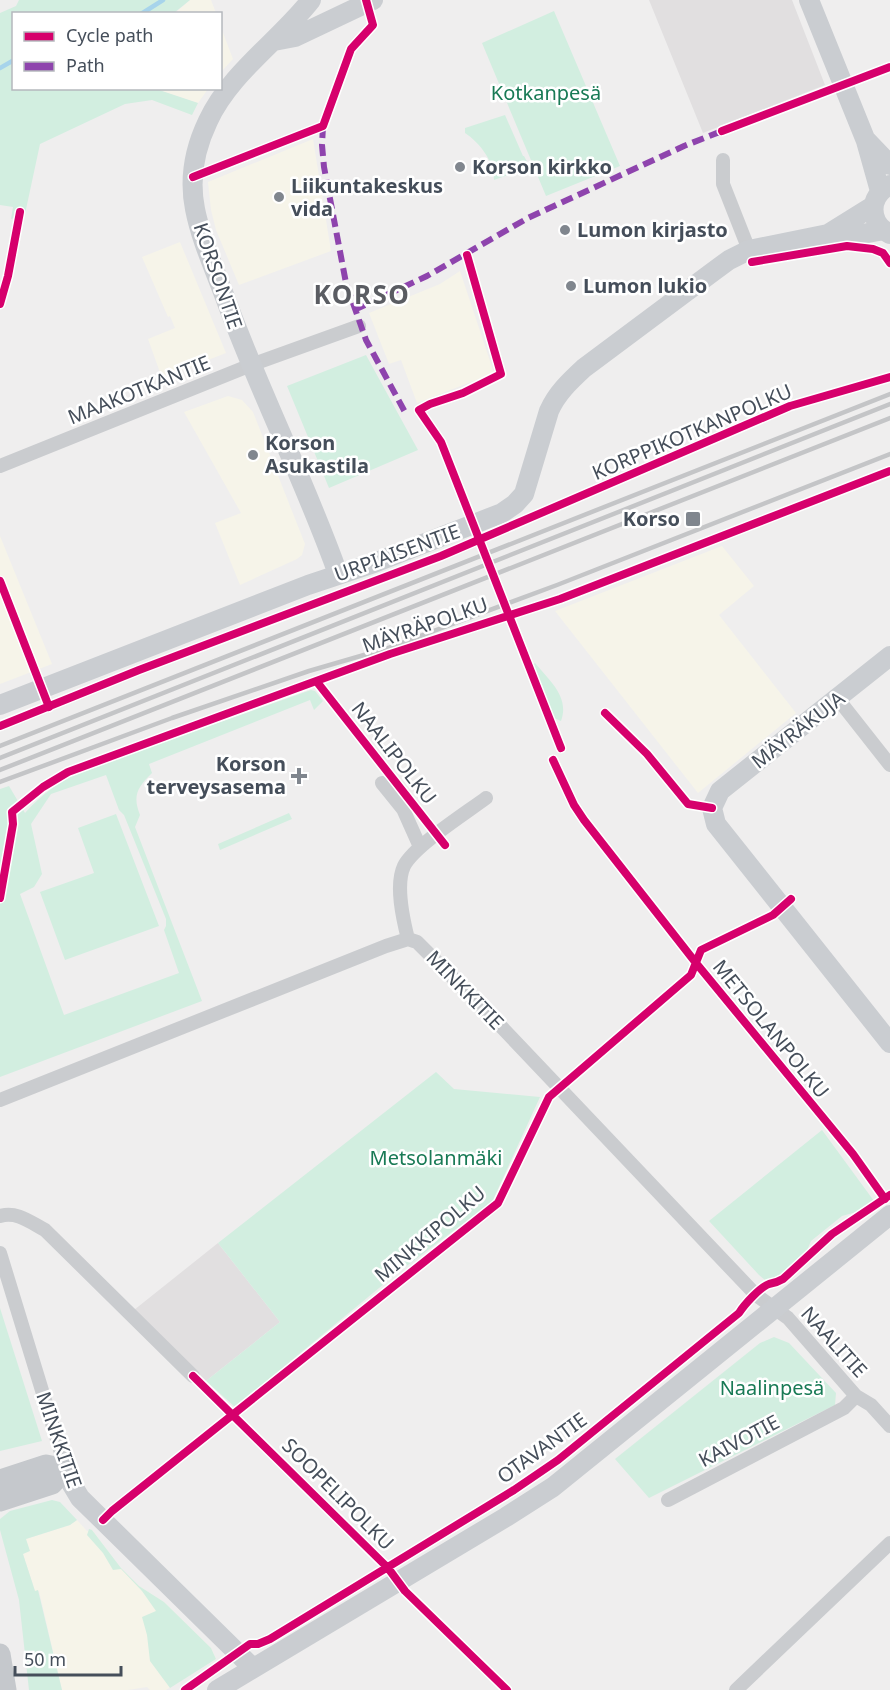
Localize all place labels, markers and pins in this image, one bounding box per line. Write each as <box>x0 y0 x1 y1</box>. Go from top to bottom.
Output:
place label: Korson kirkko <box>472 153 612 180</box>
marker: Korson kirkko <box>453 160 467 174</box>
place label: Liikuntakeskus vida <box>291 172 443 222</box>
marker: Liikuntakeskus vida <box>272 190 286 204</box>
place label: Lumon kirjasto <box>577 216 728 243</box>
marker: Lumon kirjasto <box>558 223 572 237</box>
place label: Lumon lukio <box>583 272 707 299</box>
marker: Lumon lukio <box>564 279 578 293</box>
place label: Korson Asukastila <box>265 429 369 479</box>
marker: Korson Asukastila <box>246 448 260 462</box>
place label: Korso <box>623 505 680 532</box>
marker: Korso <box>684 510 702 528</box>
place label: Korson terveysasema <box>147 750 286 800</box>
marker: Korson terveysasema <box>290 767 308 785</box>

